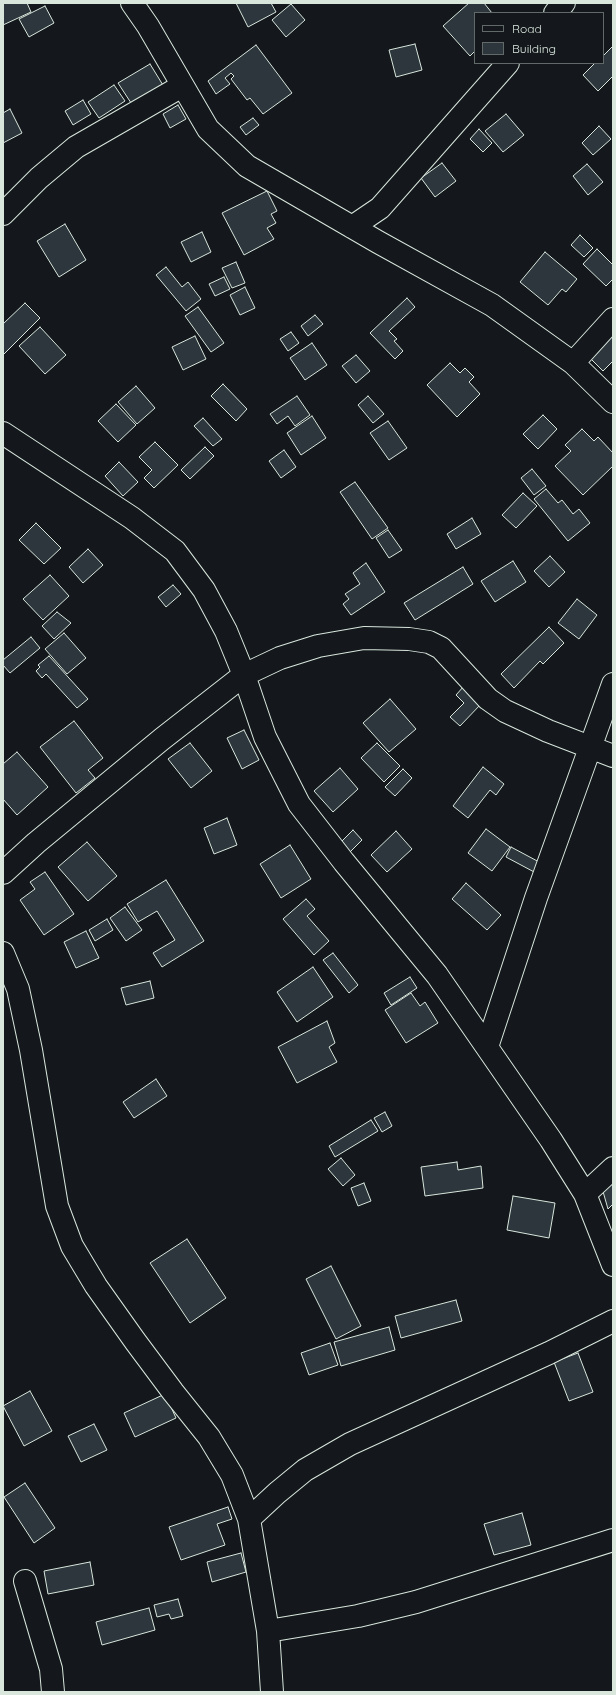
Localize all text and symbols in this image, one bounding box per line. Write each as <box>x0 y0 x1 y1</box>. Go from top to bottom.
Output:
legend <box>474 12 604 64</box>
text: Road <box>512 21 542 36</box>
text: Building <box>512 41 556 56</box>

